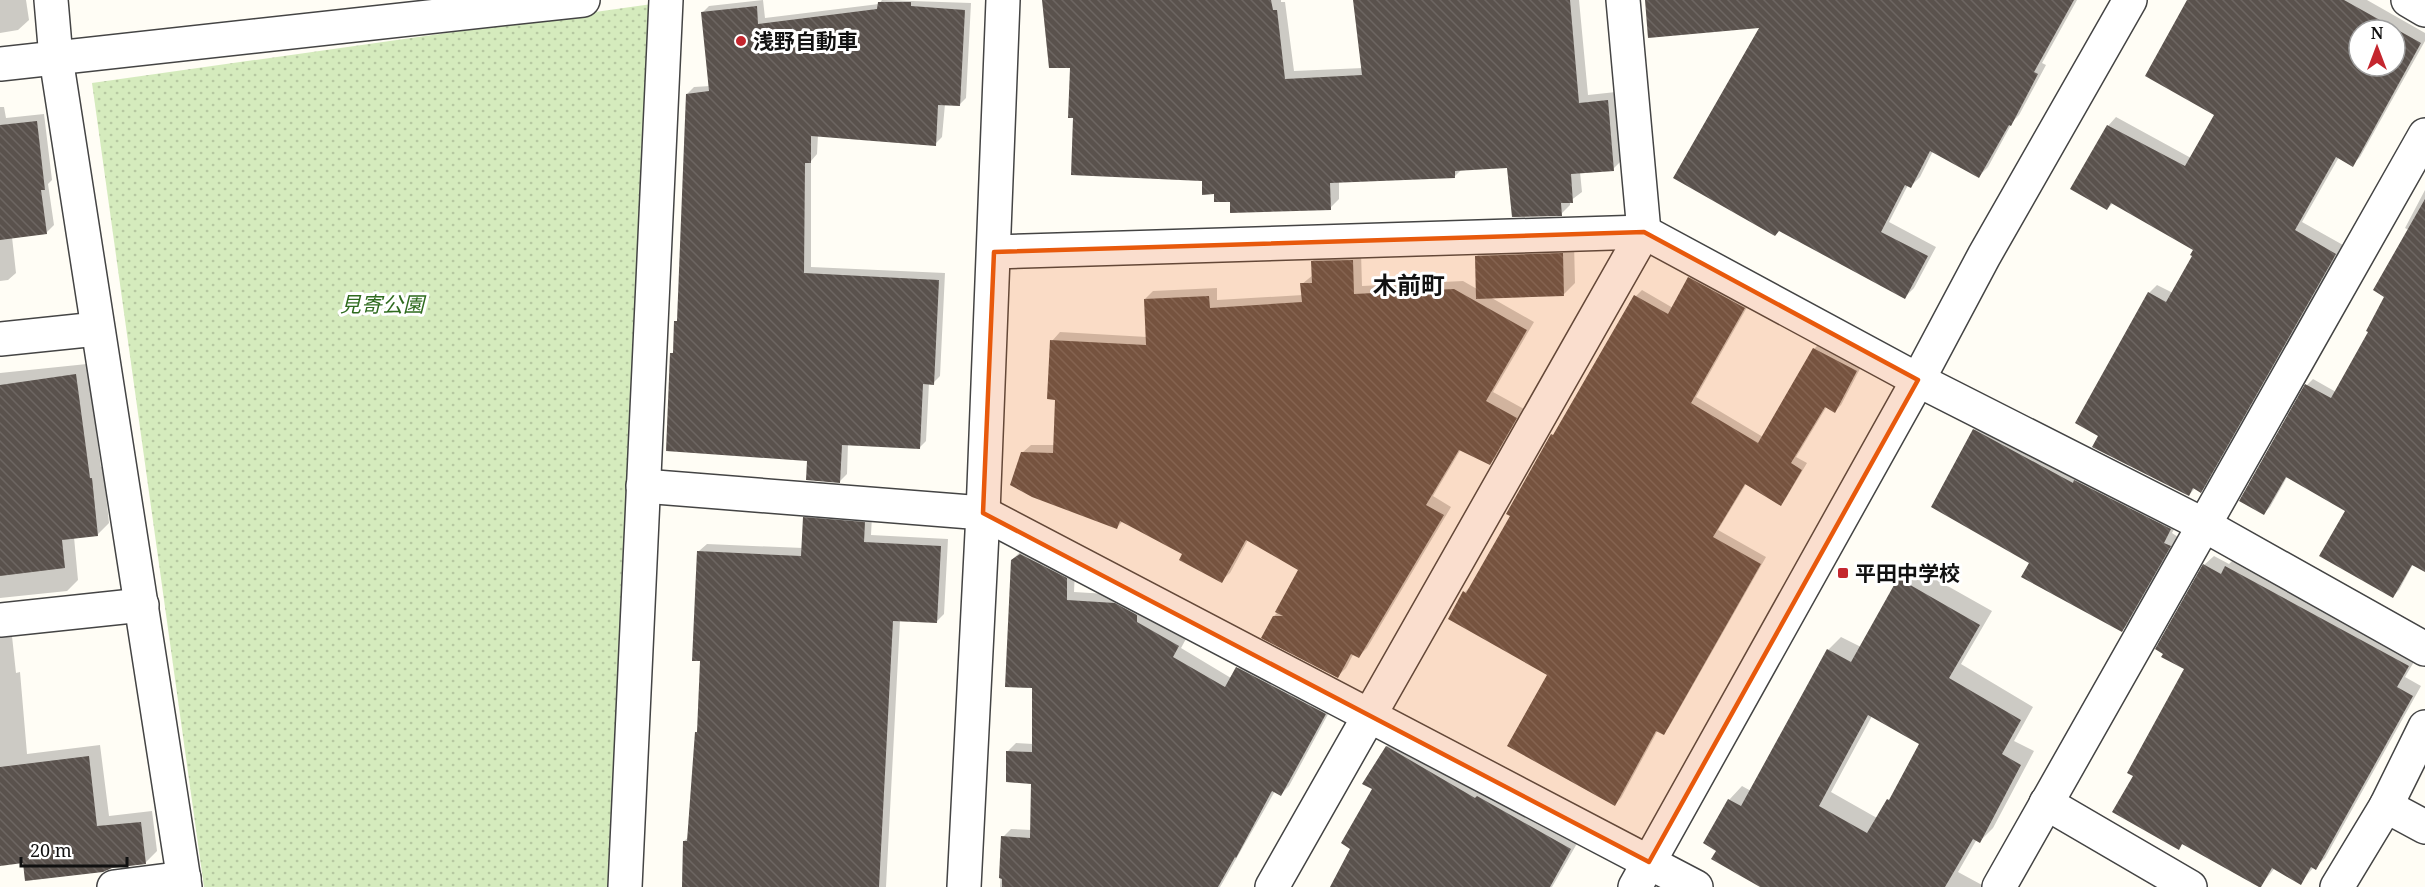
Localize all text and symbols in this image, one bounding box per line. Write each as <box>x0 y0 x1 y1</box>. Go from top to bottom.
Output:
north arrow <box>2347 18 2407 78</box>
text: N <box>2371 22 2384 44</box>
place label: 浅野自動車 <box>753 27 858 55</box>
marker: 浅野自動車 <box>734 34 748 48</box>
district label: 木前町 <box>1373 268 1445 301</box>
park label: 見寄公園 <box>340 290 427 318</box>
place label: 平田中学校 <box>1855 559 1960 587</box>
marker: 平田中学校 <box>1836 566 1850 580</box>
scale bar <box>21 830 128 868</box>
text: 20 m <box>30 838 72 862</box>

